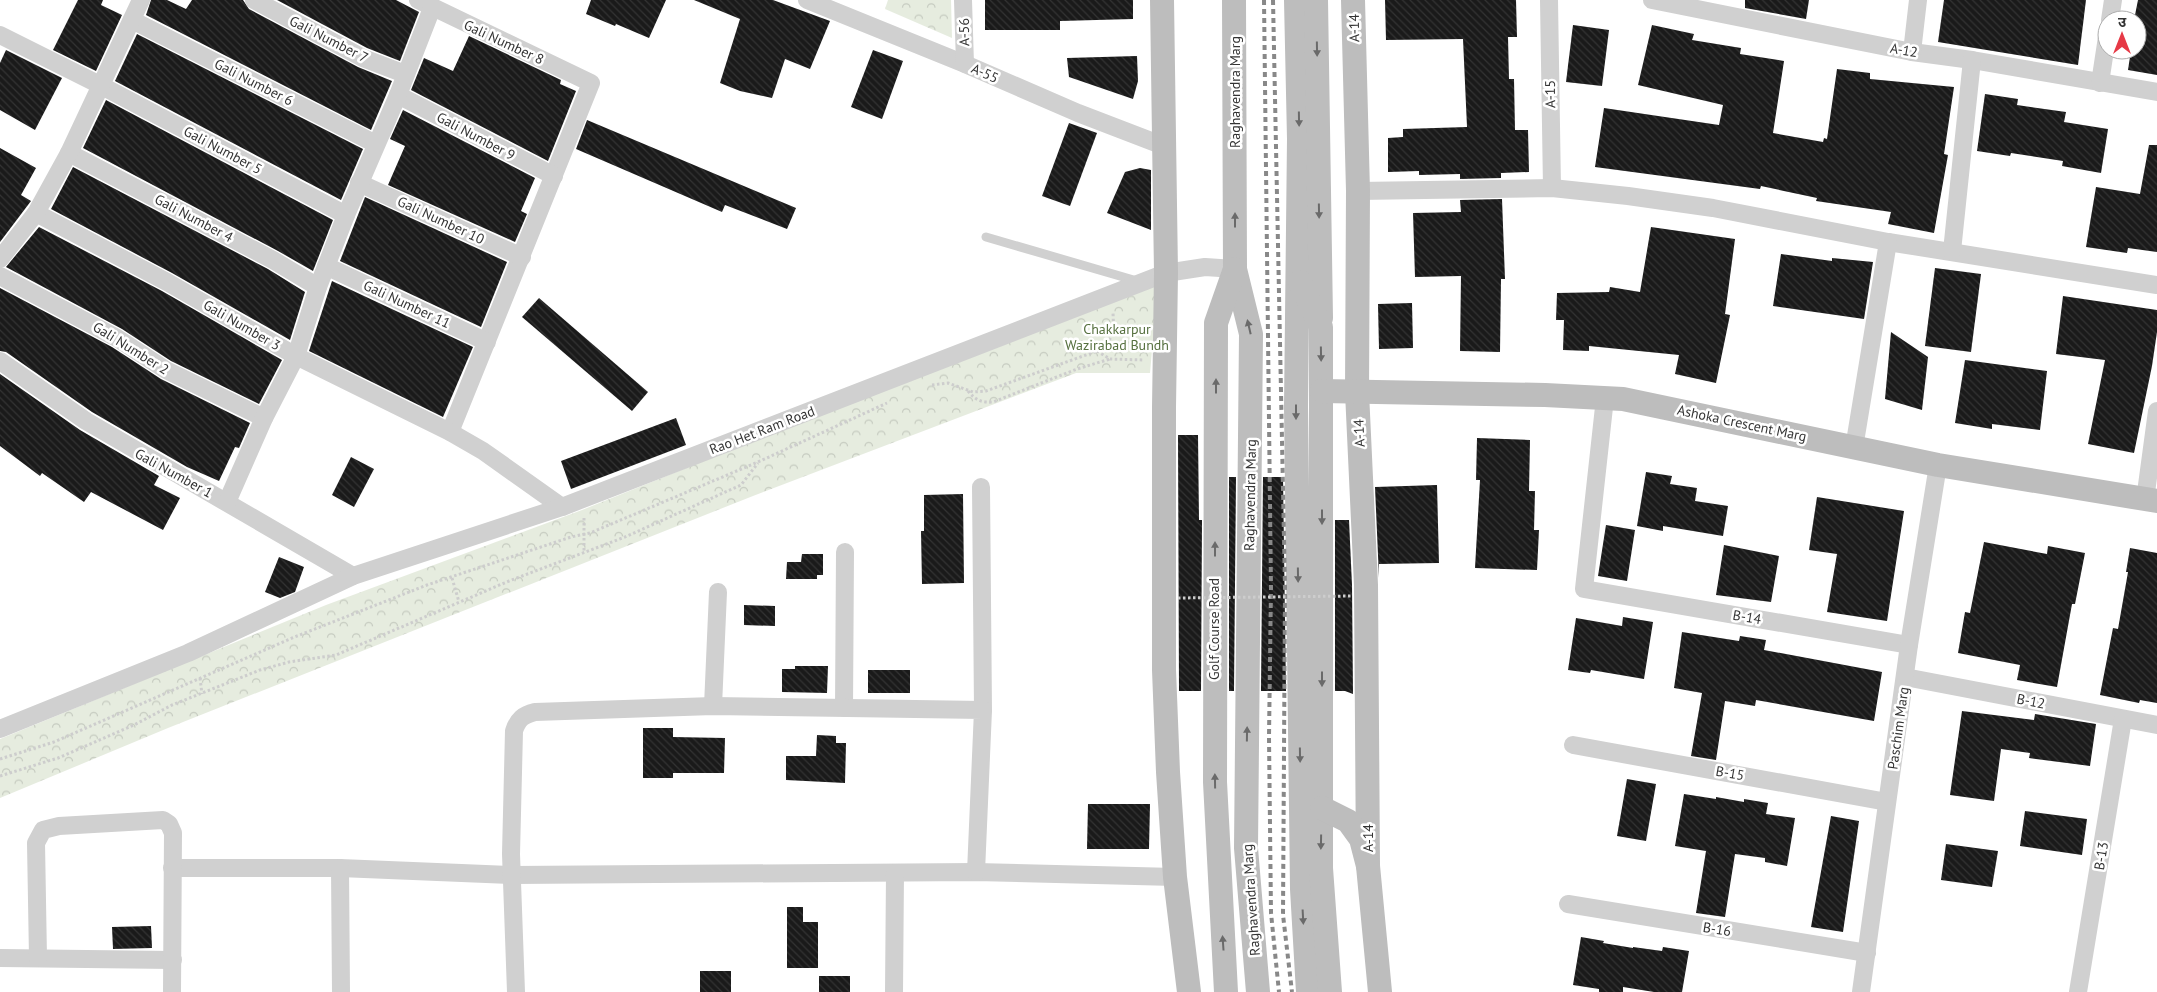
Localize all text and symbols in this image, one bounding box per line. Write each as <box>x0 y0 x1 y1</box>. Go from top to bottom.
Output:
north arrow <box>2097 10 2147 60</box>
street label: Gali Number 7 <box>286 11 372 67</box>
text: उ <box>2118 13 2127 31</box>
street label: A-14 <box>1345 14 1363 42</box>
street label: Gali Number 8 <box>461 16 547 68</box>
street label: A-56 <box>955 18 973 46</box>
street label: Raghavendra Marg <box>1226 36 1244 148</box>
street label: A-12 <box>1889 39 1919 61</box>
one-way arrow <box>1313 41 1321 57</box>
street label: Gali Number 6 <box>211 54 297 110</box>
street label: A-55 <box>969 59 1001 87</box>
street label: A-15 <box>1541 80 1559 108</box>
street label: Gali Number 9 <box>434 108 518 164</box>
one-way arrow <box>1295 111 1303 127</box>
street label: Gali Number 5 <box>181 122 265 178</box>
street label: Gali Number 4 <box>152 190 237 246</box>
street label: Gali Number 10 <box>395 192 488 248</box>
one-way arrow <box>1315 203 1323 219</box>
one-way arrow <box>1231 212 1239 228</box>
street label: Gali Number 11 <box>361 276 453 332</box>
street label: Gali Number 3 <box>200 296 284 354</box>
street label: Gali Number 2 <box>90 318 172 378</box>
one-way arrow <box>1245 319 1253 334</box>
park label: Chakkarpur Wazirabad Bundh <box>1065 320 1169 354</box>
one-way arrow <box>1318 347 1326 363</box>
one-way arrow <box>1212 378 1220 394</box>
street label: Ashoka Crescent Marg <box>1676 401 1808 445</box>
street label: Rao Het Ram Road <box>707 402 817 458</box>
one-way arrow <box>1292 404 1300 420</box>
street label: A-14 <box>1349 418 1369 447</box>
street label: Raghavendra Marg <box>1240 439 1260 551</box>
street label: Gali Number 1 <box>132 444 216 502</box>
one-way arrow <box>1318 509 1326 525</box>
one-way arrow <box>1211 540 1219 556</box>
one-way arrow <box>1294 567 1302 583</box>
street label: Golf Course Road <box>1205 578 1223 680</box>
street label: B-14 <box>1731 606 1763 628</box>
one-way arrow <box>1318 672 1326 688</box>
street label: Paschim Marg <box>1883 685 1913 771</box>
street label: B-12 <box>2015 689 2047 713</box>
one-way arrow <box>1243 725 1251 741</box>
one-way arrow <box>1296 747 1304 763</box>
street label: B-15 <box>1714 762 1746 784</box>
one-way arrow <box>1211 773 1219 789</box>
street label: A-14 <box>1359 824 1377 852</box>
one-way arrow <box>1317 834 1325 850</box>
street label: B-13 <box>2090 841 2112 871</box>
street label: Raghavendra Marg <box>1238 844 1264 956</box>
one-way arrow <box>1300 909 1308 925</box>
street label: B-16 <box>1702 918 1732 940</box>
one-way arrow <box>1218 935 1226 951</box>

